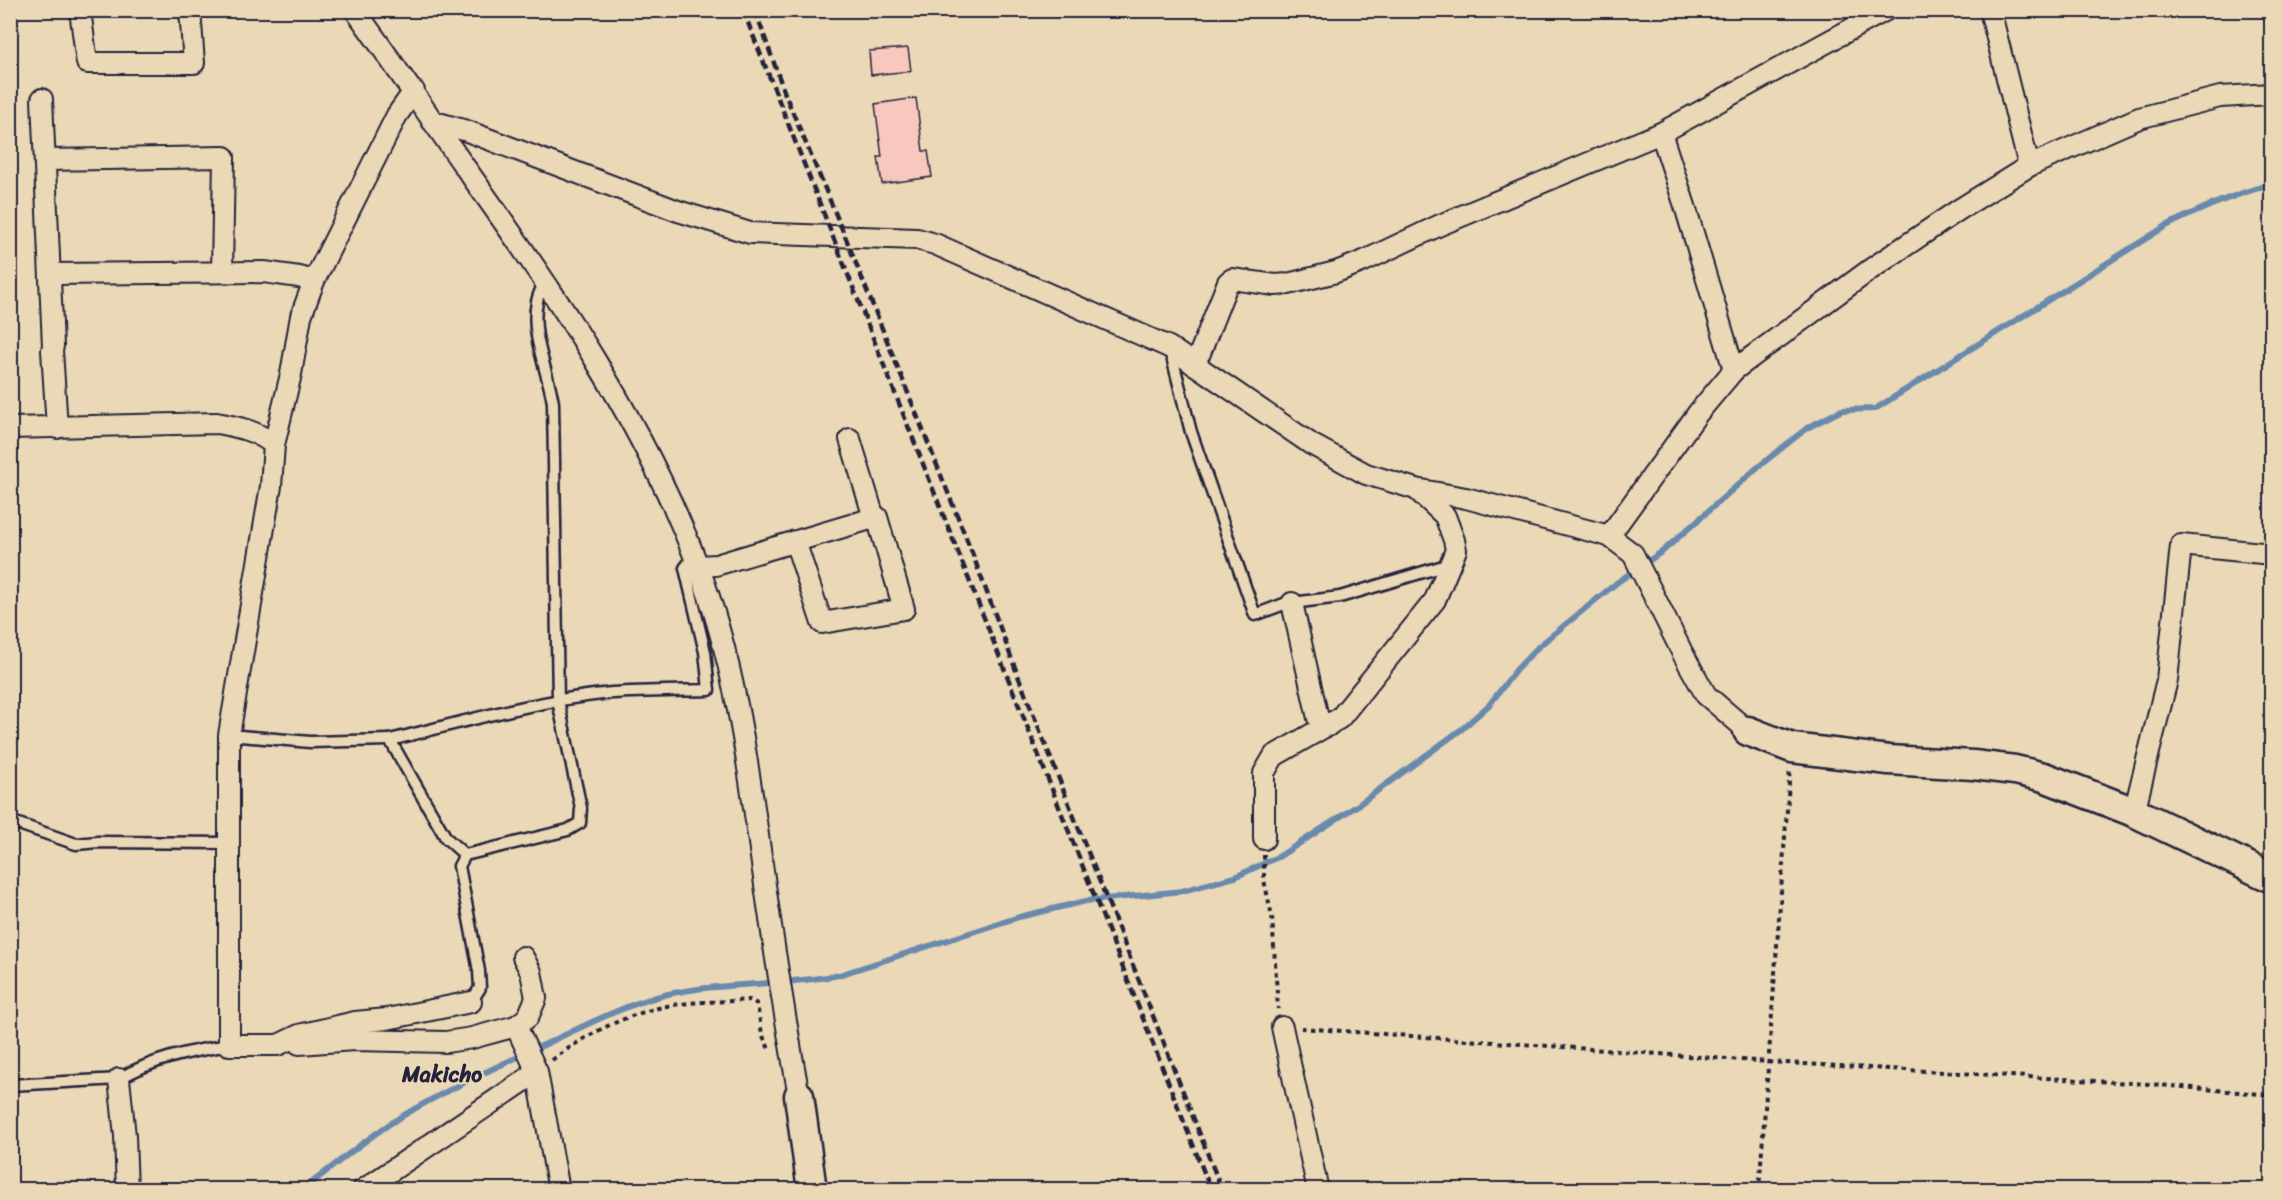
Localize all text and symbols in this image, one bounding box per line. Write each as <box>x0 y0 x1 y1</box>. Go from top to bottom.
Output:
district label: Makicho <box>401 1055 482 1094</box>

